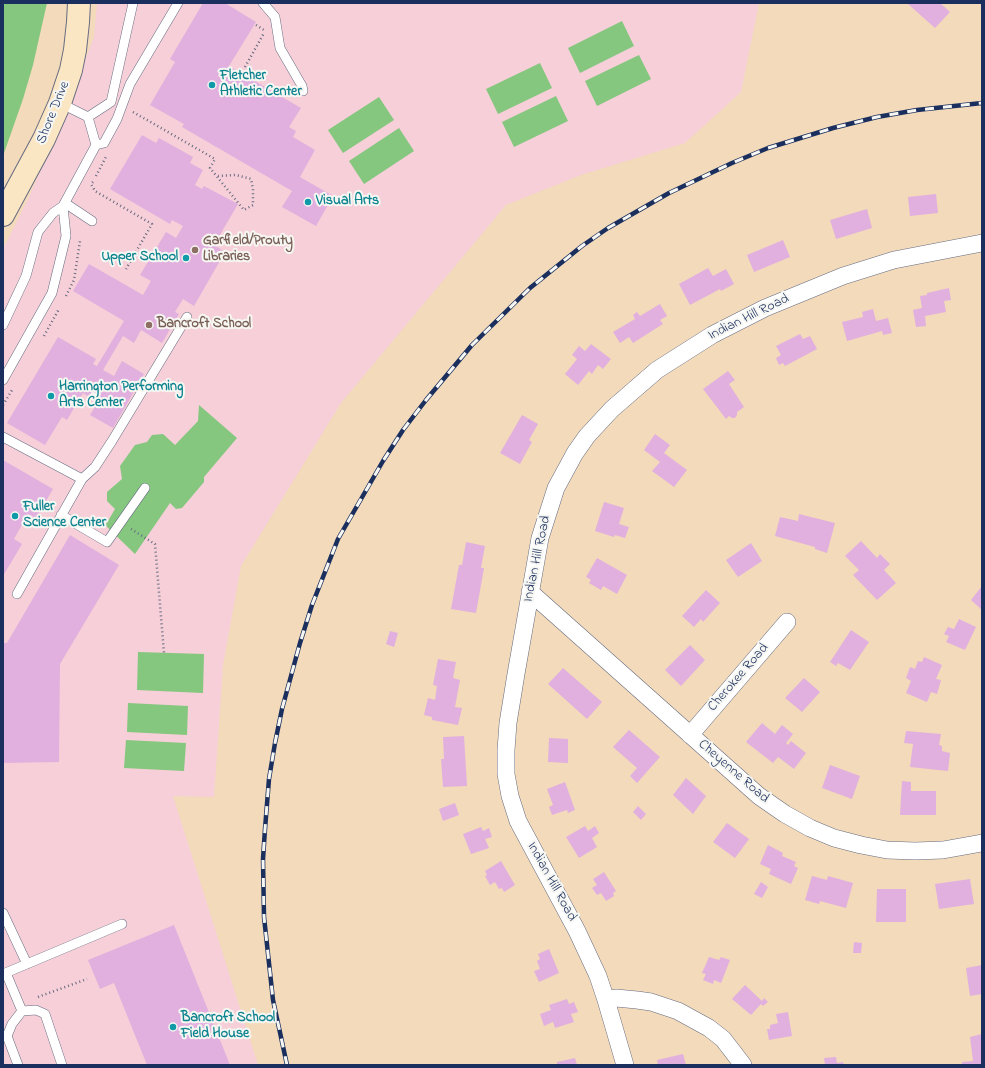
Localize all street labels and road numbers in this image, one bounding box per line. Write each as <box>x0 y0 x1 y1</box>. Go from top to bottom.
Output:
street label: Shore Drive <box>34 79 74 147</box>
street label: Indian Hill Road <box>706 291 792 345</box>
street label: Indian Hill Road <box>521 514 555 604</box>
street label: Cherokee Road <box>705 641 773 715</box>
street label: Cheyenne Road <box>694 737 772 807</box>
street label: Indian Hill Road <box>522 840 580 924</box>

